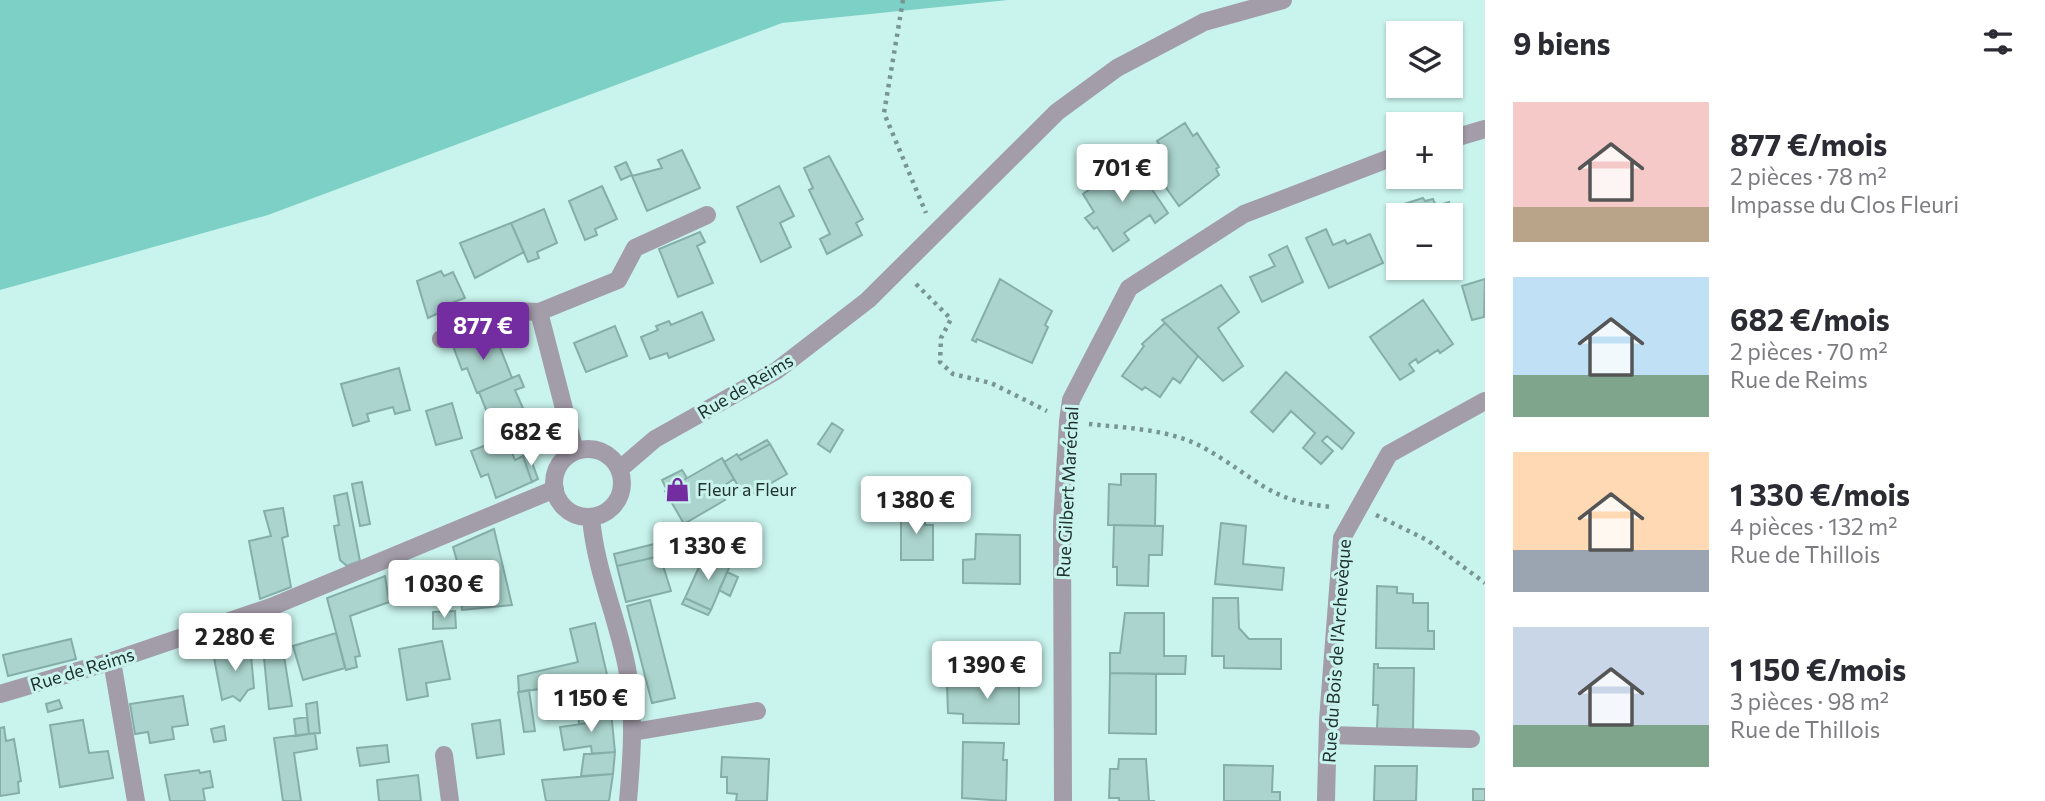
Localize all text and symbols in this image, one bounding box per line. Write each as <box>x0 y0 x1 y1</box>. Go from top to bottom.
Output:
map controls <box>1386 21 1463 280</box>
button: layers <box>1386 21 1463 98</box>
icon: filters <box>1979 23 2017 61</box>
text: 9 biens <box>1513 24 1611 61</box>
button: + <box>1386 112 1463 189</box>
text: 877 €/mois <box>1730 125 1887 162</box>
icon: home <box>1569 130 1653 214</box>
pin: 701 € <box>1073 144 1171 204</box>
text: 701 € <box>1093 153 1151 181</box>
text: 2 pièces · 78 m² <box>1730 162 1887 190</box>
text: Impasse du Clos Fleuri <box>1730 190 1959 218</box>
button: − <box>1386 203 1463 280</box>
text: 682 €/mois <box>1730 300 1890 337</box>
pin: 877 € <box>434 302 532 362</box>
icon: home <box>1569 305 1653 389</box>
text: 877 € <box>453 311 513 339</box>
text: 2 pièces · 70 m² <box>1730 337 1888 365</box>
street label: Rue de Reims <box>693 349 797 423</box>
text: Rue de Reims <box>1730 365 1868 393</box>
street label: Rue Gilbert Maréchal <box>1052 406 1082 578</box>
pin: 682 € <box>482 408 580 468</box>
text: 682 € <box>500 417 562 445</box>
shop icon: Fleur a Fleur <box>663 475 691 503</box>
text: 1 330 €/mois <box>1730 475 1910 512</box>
pin: 1 380 € <box>851 476 981 536</box>
place label: Fleur a Fleur <box>697 478 797 500</box>
icon: home <box>1569 480 1653 564</box>
text: 1 380 € <box>877 485 955 513</box>
text: 4 pièces · 132 m² <box>1730 512 1897 540</box>
pin: 1 330 € <box>643 522 773 582</box>
text: 1 330 € <box>669 531 747 559</box>
street label: Rue du Bois de l'Archevèque <box>1317 538 1355 764</box>
text: Rue de Thillois <box>1730 540 1880 568</box>
pin: 1 030 € <box>379 560 509 620</box>
text: 1 030 € <box>404 569 484 597</box>
pin: 2 280 € <box>170 614 300 673</box>
text: 2 280 € <box>195 622 275 650</box>
pin: 1 390 € <box>922 642 1052 701</box>
street label: Rue de Reims <box>27 643 137 695</box>
text: 1 390 € <box>948 650 1026 678</box>
text: 1 150 €/mois <box>1730 650 1906 687</box>
icon: home <box>1569 655 1653 739</box>
pin: 1 150 € <box>526 674 656 734</box>
text: 1 150 € <box>554 683 628 711</box>
text: 3 pièces · 98 m² <box>1730 687 1889 715</box>
text: Rue de Thillois <box>1730 715 1880 743</box>

